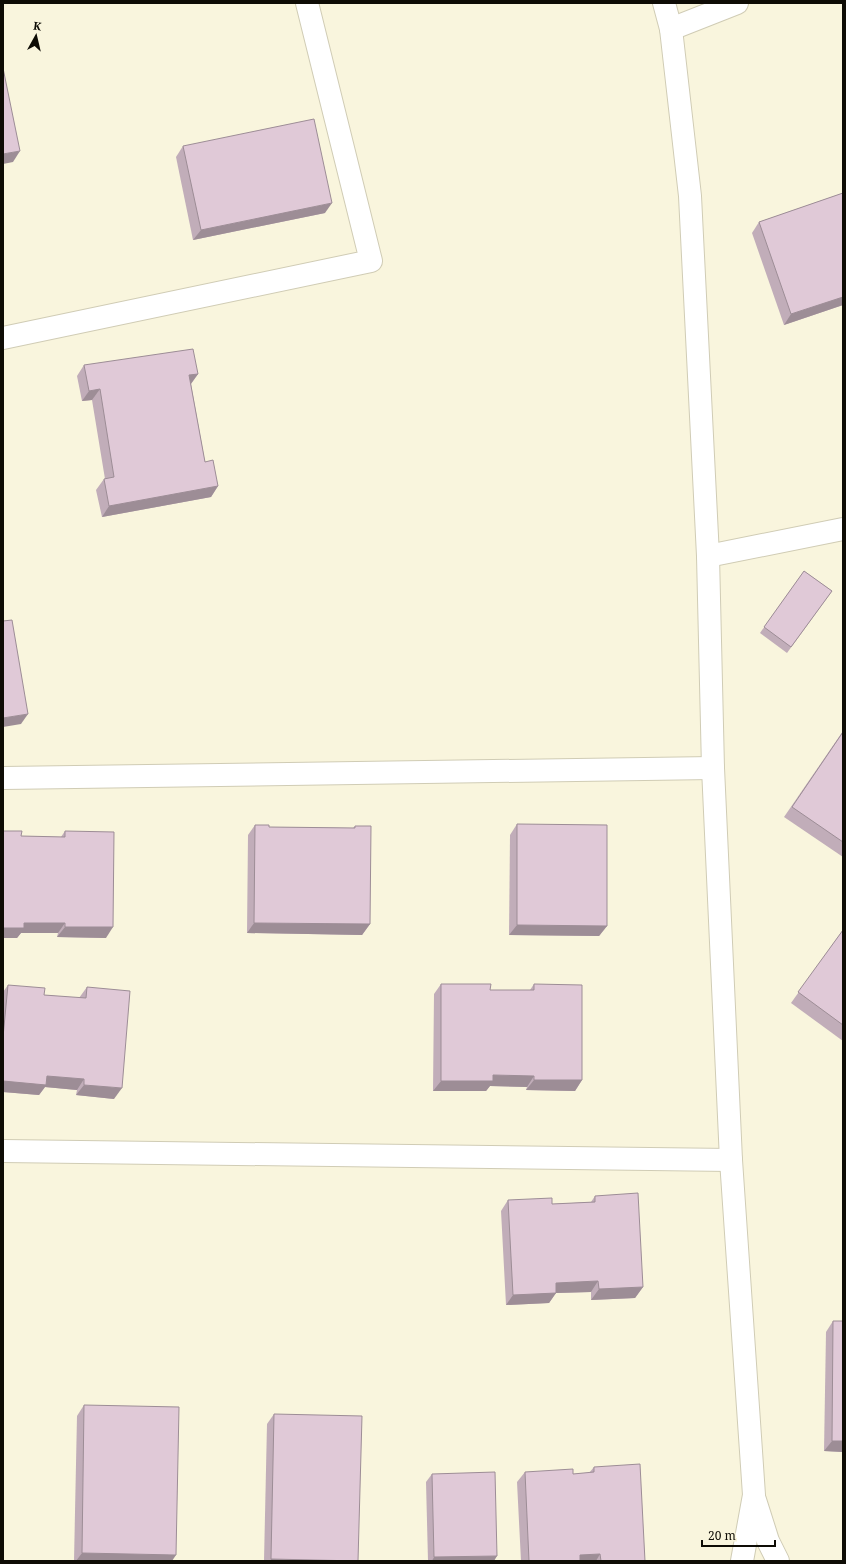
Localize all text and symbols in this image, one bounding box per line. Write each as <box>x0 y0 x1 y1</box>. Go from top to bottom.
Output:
north arrow <box>16 16 56 56</box>
text: K <box>32 18 43 34</box>
scale bar <box>702 1522 775 1548</box>
text: 20 m <box>708 1527 736 1544</box>

